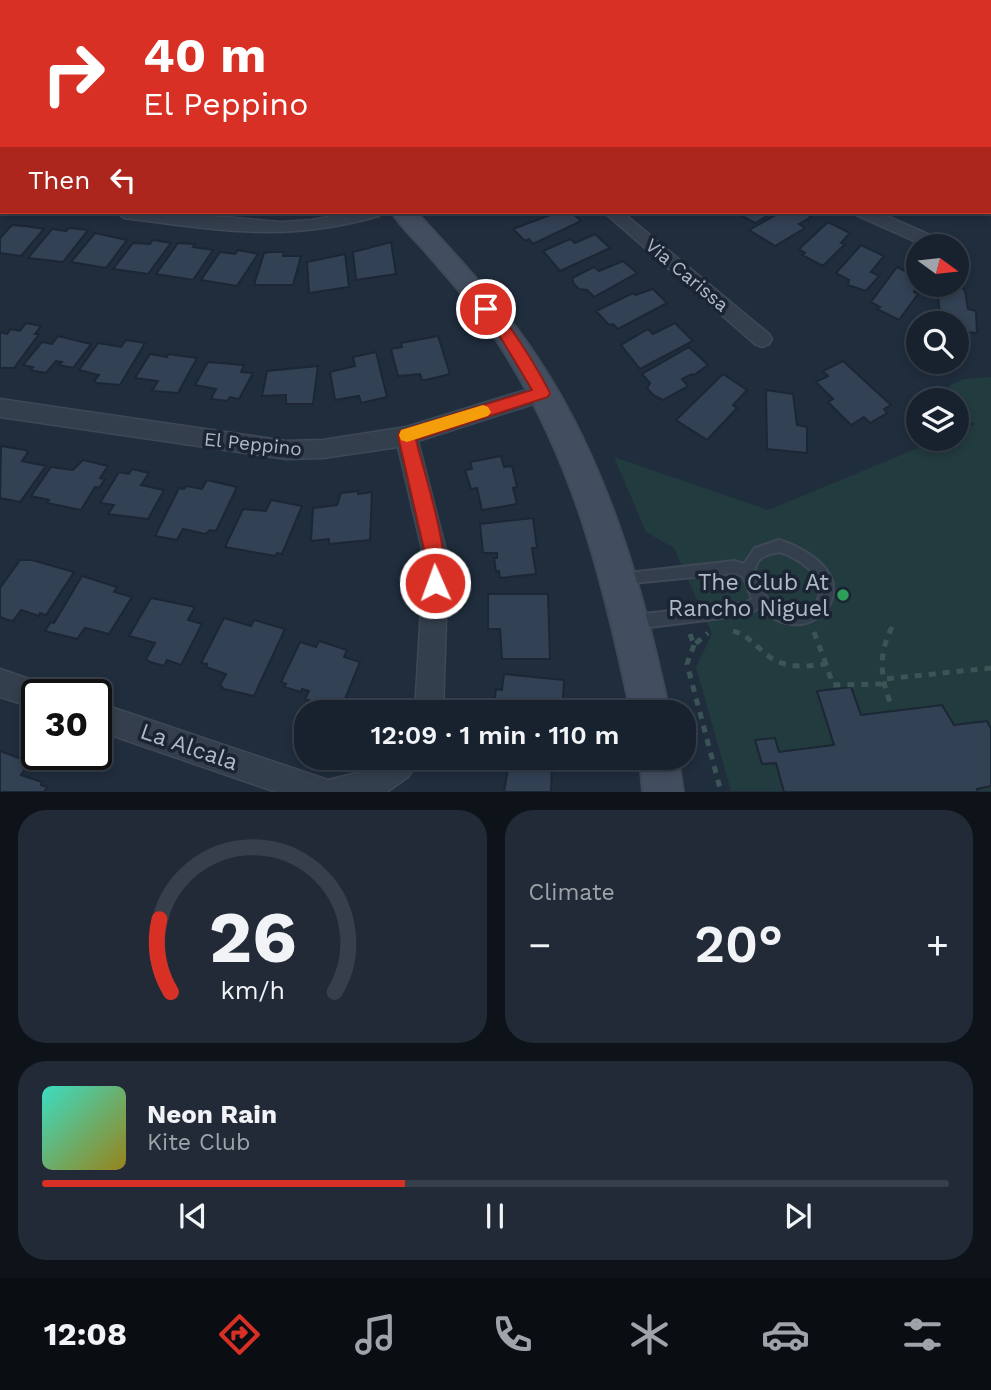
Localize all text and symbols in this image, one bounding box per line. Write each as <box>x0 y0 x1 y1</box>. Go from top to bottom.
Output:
text: 40 m <box>143 26 266 84</box>
icon: right <box>28 28 119 119</box>
text: El Peppino <box>143 85 308 123</box>
icon: left <box>104 161 142 199</box>
text: Then <box>28 165 90 195</box>
street label: Via Carissa <box>641 234 733 317</box>
north arrow <box>906 234 970 298</box>
map controls <box>906 234 969 451</box>
pin <box>456 279 516 339</box>
icon: arrive <box>467 290 505 328</box>
button: search <box>906 311 969 374</box>
button: layers <box>906 388 969 451</box>
street label: El Peppino <box>203 427 303 461</box>
position arrow <box>398 546 472 620</box>
place label: The Club At Rancho Niguel <box>668 569 829 622</box>
marker: The Club At Rancho Niguel <box>835 587 851 603</box>
speed limit sign: 30 <box>21 679 112 770</box>
street label: La Alcala <box>137 718 241 776</box>
text: 12:09 · 1 min · 110 m <box>371 720 619 750</box>
text: Climate <box>529 879 615 906</box>
text: 26 <box>208 895 296 981</box>
text: 20° <box>694 914 783 975</box>
text: − <box>529 923 551 967</box>
text: + <box>926 923 949 967</box>
text: km/h <box>220 976 284 1005</box>
text: Neon Rain <box>147 1099 277 1129</box>
text: Kite Club <box>147 1129 250 1156</box>
icon: previous <box>174 1197 212 1235</box>
icon: pause <box>476 1197 514 1235</box>
icon: next <box>779 1197 817 1235</box>
icon: directions <box>215 1310 264 1359</box>
icon: music <box>351 1310 400 1359</box>
icon: phone <box>488 1310 537 1359</box>
icon: climate <box>625 1310 674 1359</box>
icon: car <box>761 1310 810 1359</box>
icon: filters <box>898 1310 947 1359</box>
text: 12:08 <box>44 1315 127 1353</box>

